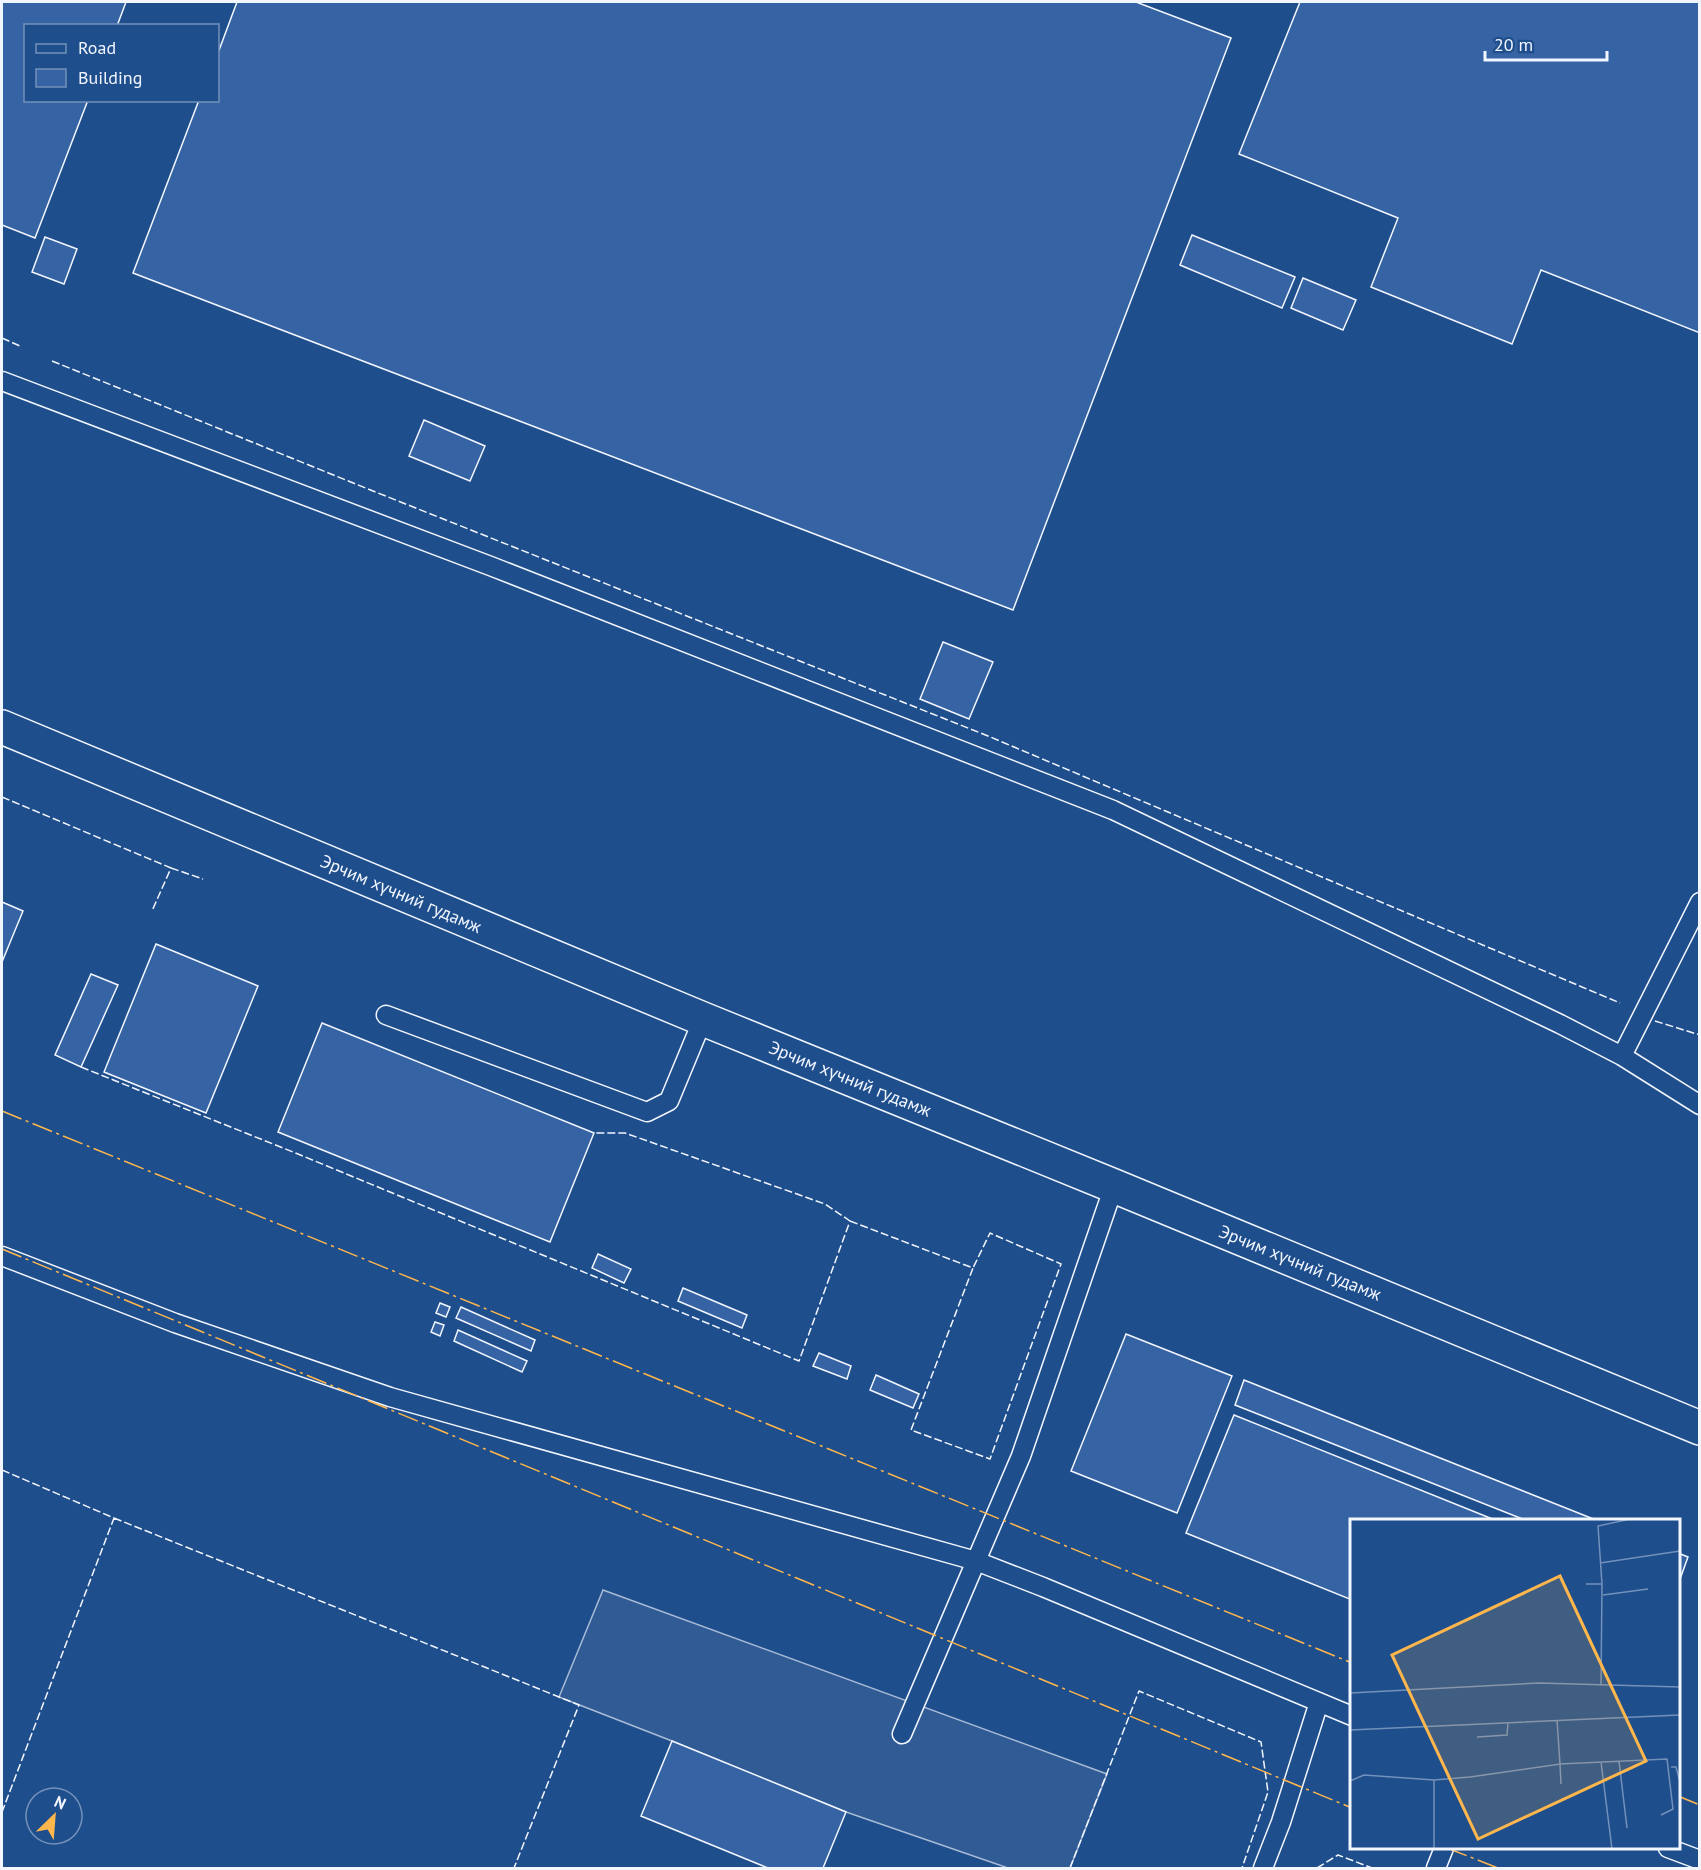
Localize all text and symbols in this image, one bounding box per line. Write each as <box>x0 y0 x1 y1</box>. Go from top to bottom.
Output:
legend <box>24 24 219 102</box>
scale bar <box>1485 24 1606 62</box>
text: 20 m <box>1494 33 1533 56</box>
text: Road <box>78 36 116 59</box>
text: Building <box>78 66 142 89</box>
street label: Эрчим хүчний гудамж <box>317 849 485 938</box>
street label: Эрчим хүчний гудамж <box>766 1035 935 1122</box>
street label: Эрчим хүчний гудамж <box>1216 1219 1385 1306</box>
inset map <box>1350 1519 1680 1849</box>
north arrow <box>24 1786 84 1846</box>
text: N <box>51 1791 69 1814</box>

